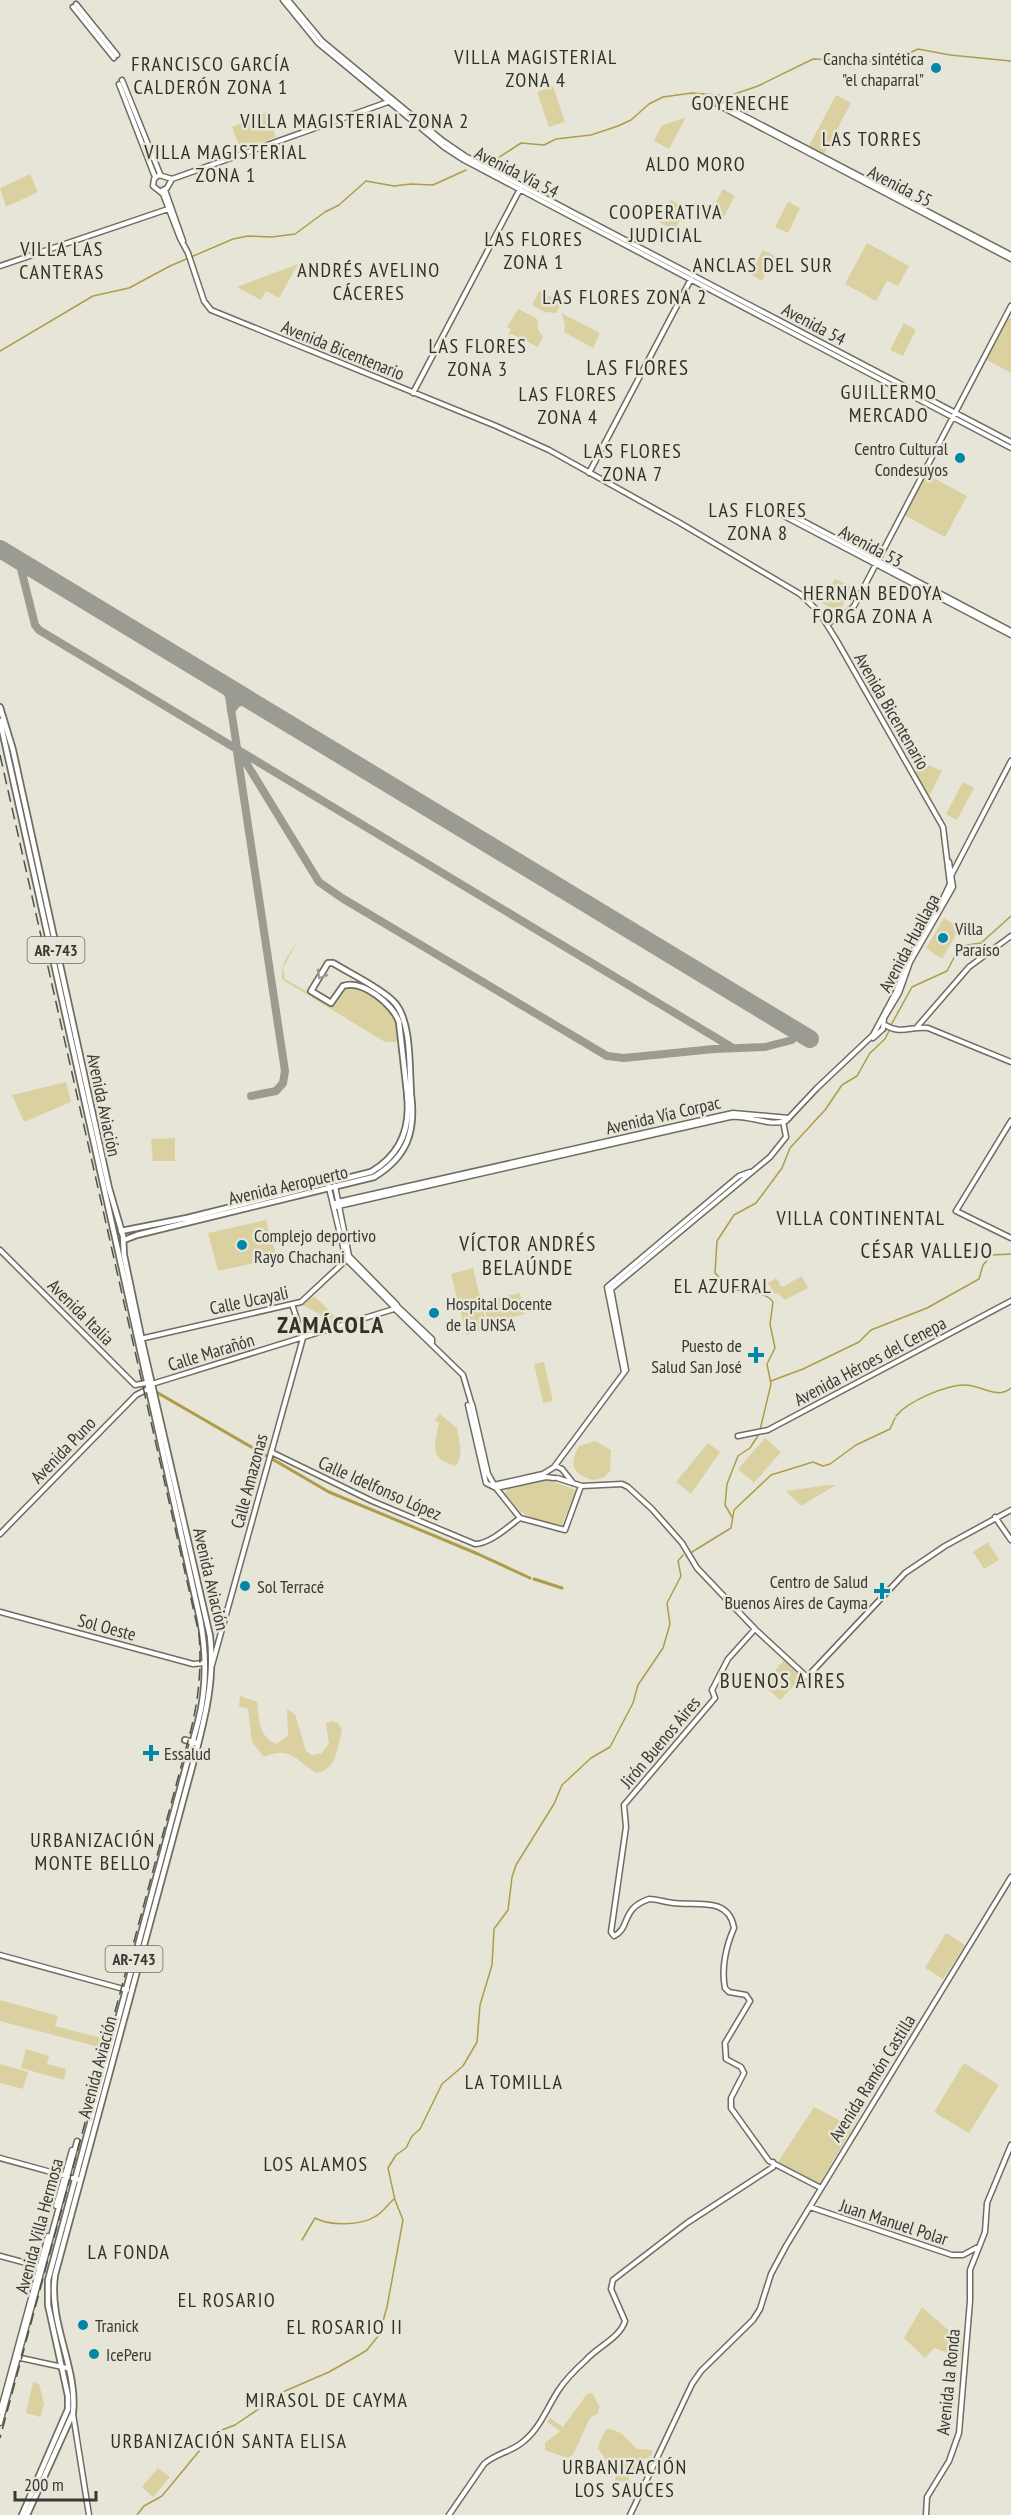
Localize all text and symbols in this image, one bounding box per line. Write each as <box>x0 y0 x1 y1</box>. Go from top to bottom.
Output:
district label: VILLA MAGISTERIAL ZONA 4 <box>453 44 618 93</box>
place label: Cancha sintética "el chaparral" <box>823 47 924 91</box>
district label: FRANCISCO GARCÍA CALDERÓN ZONA 1 <box>131 51 291 100</box>
marker: Cancha sintética "el chaparral" <box>929 61 943 75</box>
district label: GOYENECHE <box>691 90 791 116</box>
district label: VILLA MAGISTERIAL ZONA 2 <box>239 108 470 134</box>
district label: LAS TORRES <box>822 126 922 152</box>
district label: VILLA MAGISTERIAL ZONA 1 <box>143 139 308 188</box>
street label: Avenida Vía 54 <box>471 141 563 203</box>
district label: ALDO MORO <box>646 151 746 177</box>
street label: Avenida 55 <box>864 160 936 212</box>
district label: COOPERATIVA JUDICIAL <box>609 199 723 248</box>
district label: LAS FLORES ZONA 1 <box>485 226 583 275</box>
district label: VILLA LAS CANTERAS <box>19 236 105 285</box>
district label: ANCLAS DEL SUR <box>693 252 833 278</box>
district label: ANDRÉS AVELINO CÁCERES <box>297 257 441 306</box>
district label: LAS FLORES ZONA 2 <box>542 284 708 310</box>
street label: Avenida 54 <box>778 298 850 350</box>
street label: Avenida Bicentenario <box>278 315 408 385</box>
district label: LAS FLORES ZONA 3 <box>429 333 527 382</box>
district label: LAS FLORES <box>586 354 690 381</box>
district label: GUILLERMO MERCADO <box>841 379 937 428</box>
district label: LAS FLORES ZONA 4 <box>519 381 617 430</box>
place label: Centro Cultural Condesuyos <box>854 437 949 481</box>
district label: LAS FLORES ZONA 7 <box>584 438 682 487</box>
marker: Centro Cultural Condesuyos <box>953 451 967 465</box>
district label: LAS FLORES ZONA 8 <box>709 497 807 546</box>
street label: Avenida 53 <box>835 520 907 572</box>
district label: HERNAN BEDOYA FORGA ZONA A <box>803 580 943 629</box>
street label: Avenida Bicentenario <box>849 649 935 774</box>
street label: Avenida Huallaga <box>873 890 945 996</box>
place label: Villa Paraíso <box>954 917 1000 961</box>
marker: Villa Paraíso <box>936 931 950 945</box>
road number: AR-743 <box>28 937 84 963</box>
one-way arrow <box>316 969 328 979</box>
street label: Avenida Aviación <box>82 1051 126 1159</box>
street label: Avenida Vía Corpac <box>603 1090 723 1139</box>
street label: Avenida Aeropuerto <box>226 1160 350 1210</box>
district label: VILLA CONTINENTAL <box>776 1205 945 1231</box>
place label: Complejo deportivo Rayo Chachani <box>254 1224 376 1268</box>
district label: VÍCTOR ANDRÉS BELAÚNDE <box>458 1230 597 1281</box>
district label: CÉSAR VALLEJO <box>861 1237 993 1264</box>
marker: Complejo deportivo Rayo Chachani <box>235 1238 249 1252</box>
district label: EL AZUFRAL <box>674 1273 772 1299</box>
street label: Avenida Italia <box>43 1274 119 1350</box>
street label: Calle Ucayali <box>208 1280 290 1320</box>
place label: Hospital Docente de la UNSA <box>446 1292 552 1336</box>
marker: Hospital Docente de la UNSA <box>427 1306 441 1320</box>
district label: ZAMÁCOLA <box>277 1309 385 1340</box>
street label: Avenida Héroes del Cenepa <box>790 1311 950 1411</box>
street label: Calle Marañón <box>165 1328 257 1376</box>
place label: Puesto de Salud San José <box>651 1334 742 1378</box>
marker: Puesto de Salud San José <box>747 1346 765 1364</box>
street label: Avenida Puno <box>26 1412 101 1488</box>
street label: Calle Amazonas <box>225 1431 273 1531</box>
street label: Calle Idelfonso López <box>315 1451 445 1525</box>
street label: Avenida Aviación <box>188 1525 234 1633</box>
place label: Centro de Salud Buenos Aires de Cayma <box>725 1570 868 1614</box>
place label: Sol Terracé <box>257 1575 324 1598</box>
marker: Sol Terracé <box>238 1579 252 1593</box>
marker: Centro de Salud Buenos Aires de Cayma <box>873 1582 891 1600</box>
street label: Sol Oeste <box>75 1608 139 1646</box>
district label: BUENOS AIRES <box>720 1667 846 1694</box>
street label: Jirón Buenos Aires <box>614 1692 705 1793</box>
place label: Essalud <box>164 1742 211 1765</box>
marker: Essalud <box>142 1744 160 1762</box>
district label: URBANIZACIÓN MONTE BELLO <box>30 1827 156 1876</box>
road number: AR-743 <box>106 1946 162 1972</box>
street label: Avenida Ramón Castilla <box>824 2010 920 2146</box>
street label: Avenida Aviación <box>72 2014 122 2120</box>
district label: LA TOMILLA <box>465 2069 563 2095</box>
district label: LOS ALAMOS <box>263 2151 369 2177</box>
street label: Avenida Villa Hermosa <box>10 2156 68 2296</box>
street label: Juan Manuel Polar <box>836 2193 951 2250</box>
district label: LA FONDA <box>88 2239 171 2265</box>
district label: EL ROSARIO <box>178 2287 276 2313</box>
place label: Tranick <box>95 2314 139 2337</box>
district label: EL ROSARIO II <box>287 2314 403 2340</box>
marker: Tranick <box>76 2318 90 2332</box>
street label: Avenida la Ronda <box>931 2328 965 2436</box>
place label: IcePeru <box>106 2343 152 2366</box>
marker: IcePeru <box>87 2347 101 2361</box>
district label: MIRASOL DE CAYMA <box>246 2387 408 2413</box>
district label: URBANIZACIÓN SANTA ELISA <box>111 2428 347 2454</box>
district label: URBANIZACIÓN LOS SAUCES <box>562 2454 688 2503</box>
scale bar <box>15 2464 96 2502</box>
text: 200 m <box>24 2473 64 2496</box>

